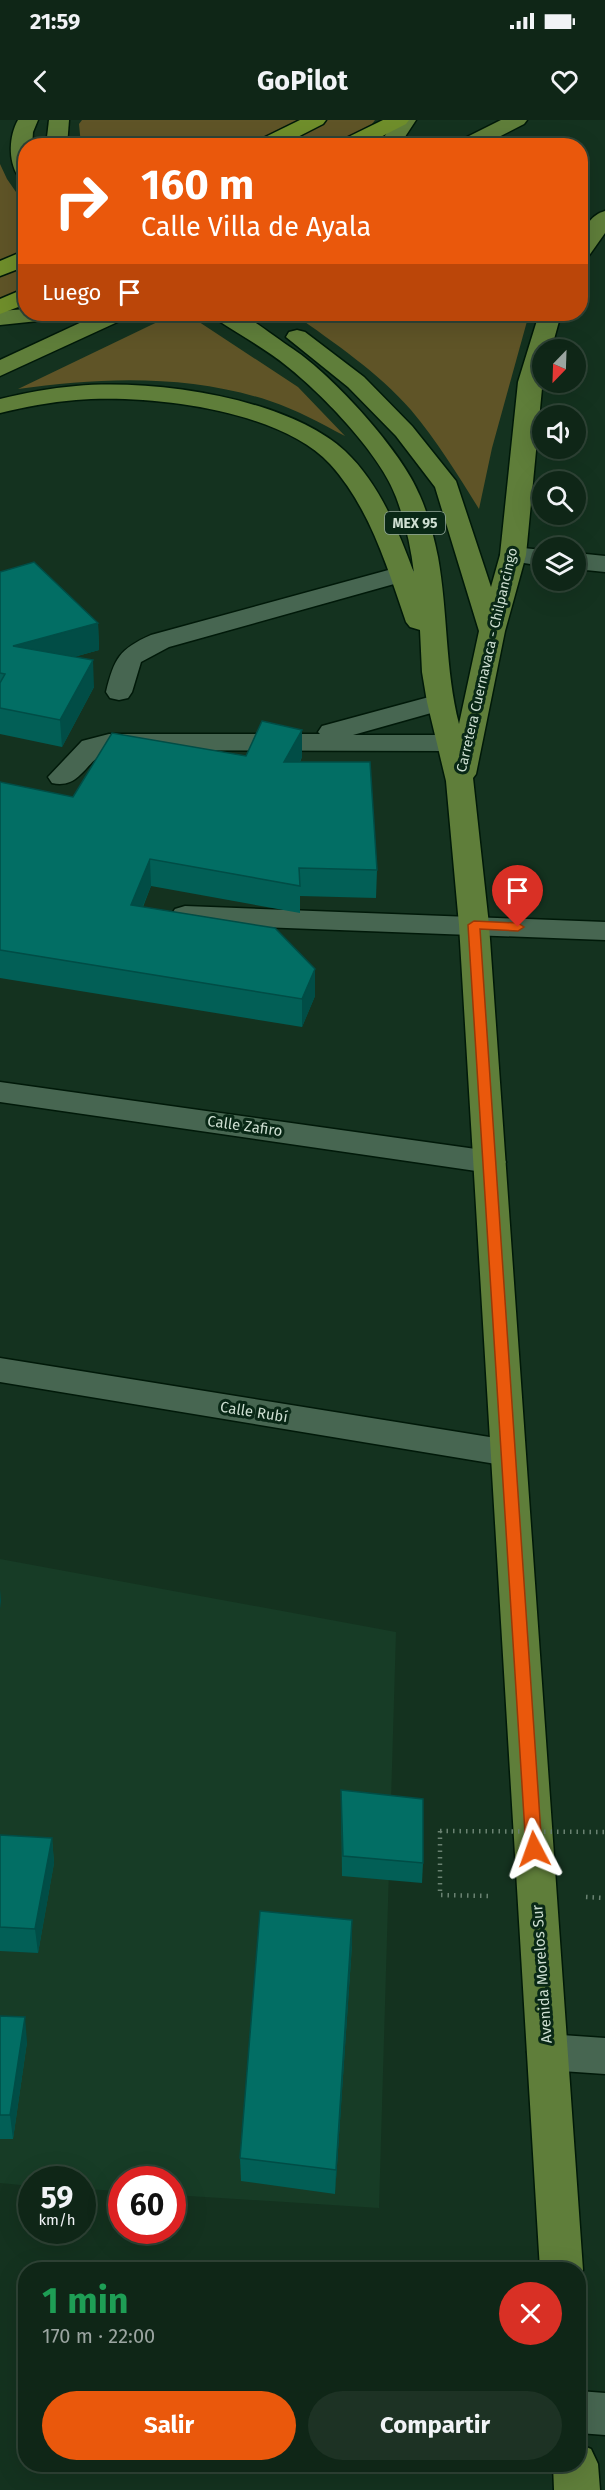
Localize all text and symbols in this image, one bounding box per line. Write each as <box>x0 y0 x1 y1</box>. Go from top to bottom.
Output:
text: 21:59 <box>30 8 80 35</box>
icon: back <box>24 65 57 98</box>
text: GoPilot <box>257 65 348 97</box>
icon: heart <box>548 65 581 98</box>
text: 160 m <box>141 160 254 210</box>
icon: right <box>42 162 120 240</box>
text: Calle Villa de Ayala <box>141 211 371 243</box>
icon: arrive <box>113 276 146 309</box>
text: Luego <box>42 279 101 306</box>
north arrow <box>532 339 586 393</box>
map controls <box>532 339 586 591</box>
button: sound <box>532 405 586 459</box>
button: search <box>532 471 586 525</box>
road number: MEX 95 <box>385 512 445 534</box>
button: layers <box>532 537 586 591</box>
street label: Carretera Cuernavaca - Chilpancingo <box>453 546 521 774</box>
pin <box>492 865 543 927</box>
icon: arrive <box>501 874 534 907</box>
street label: Calle Zafiro <box>206 1112 284 1140</box>
street label: Calle Rubí <box>219 1398 289 1426</box>
position arrow <box>502 1817 566 1881</box>
street label: Avenida Morelos Sur <box>528 1904 556 2044</box>
speed limit sign: 60 <box>108 2166 186 2244</box>
text: 59 <box>41 2180 73 2216</box>
text: km/h <box>38 2211 76 2229</box>
text: 1 min <box>42 2279 129 2323</box>
button: close <box>499 2282 562 2345</box>
text: 170 m · 22:00 <box>42 2324 155 2348</box>
button: Salir <box>42 2391 296 2460</box>
button: Compartir <box>308 2391 562 2460</box>

